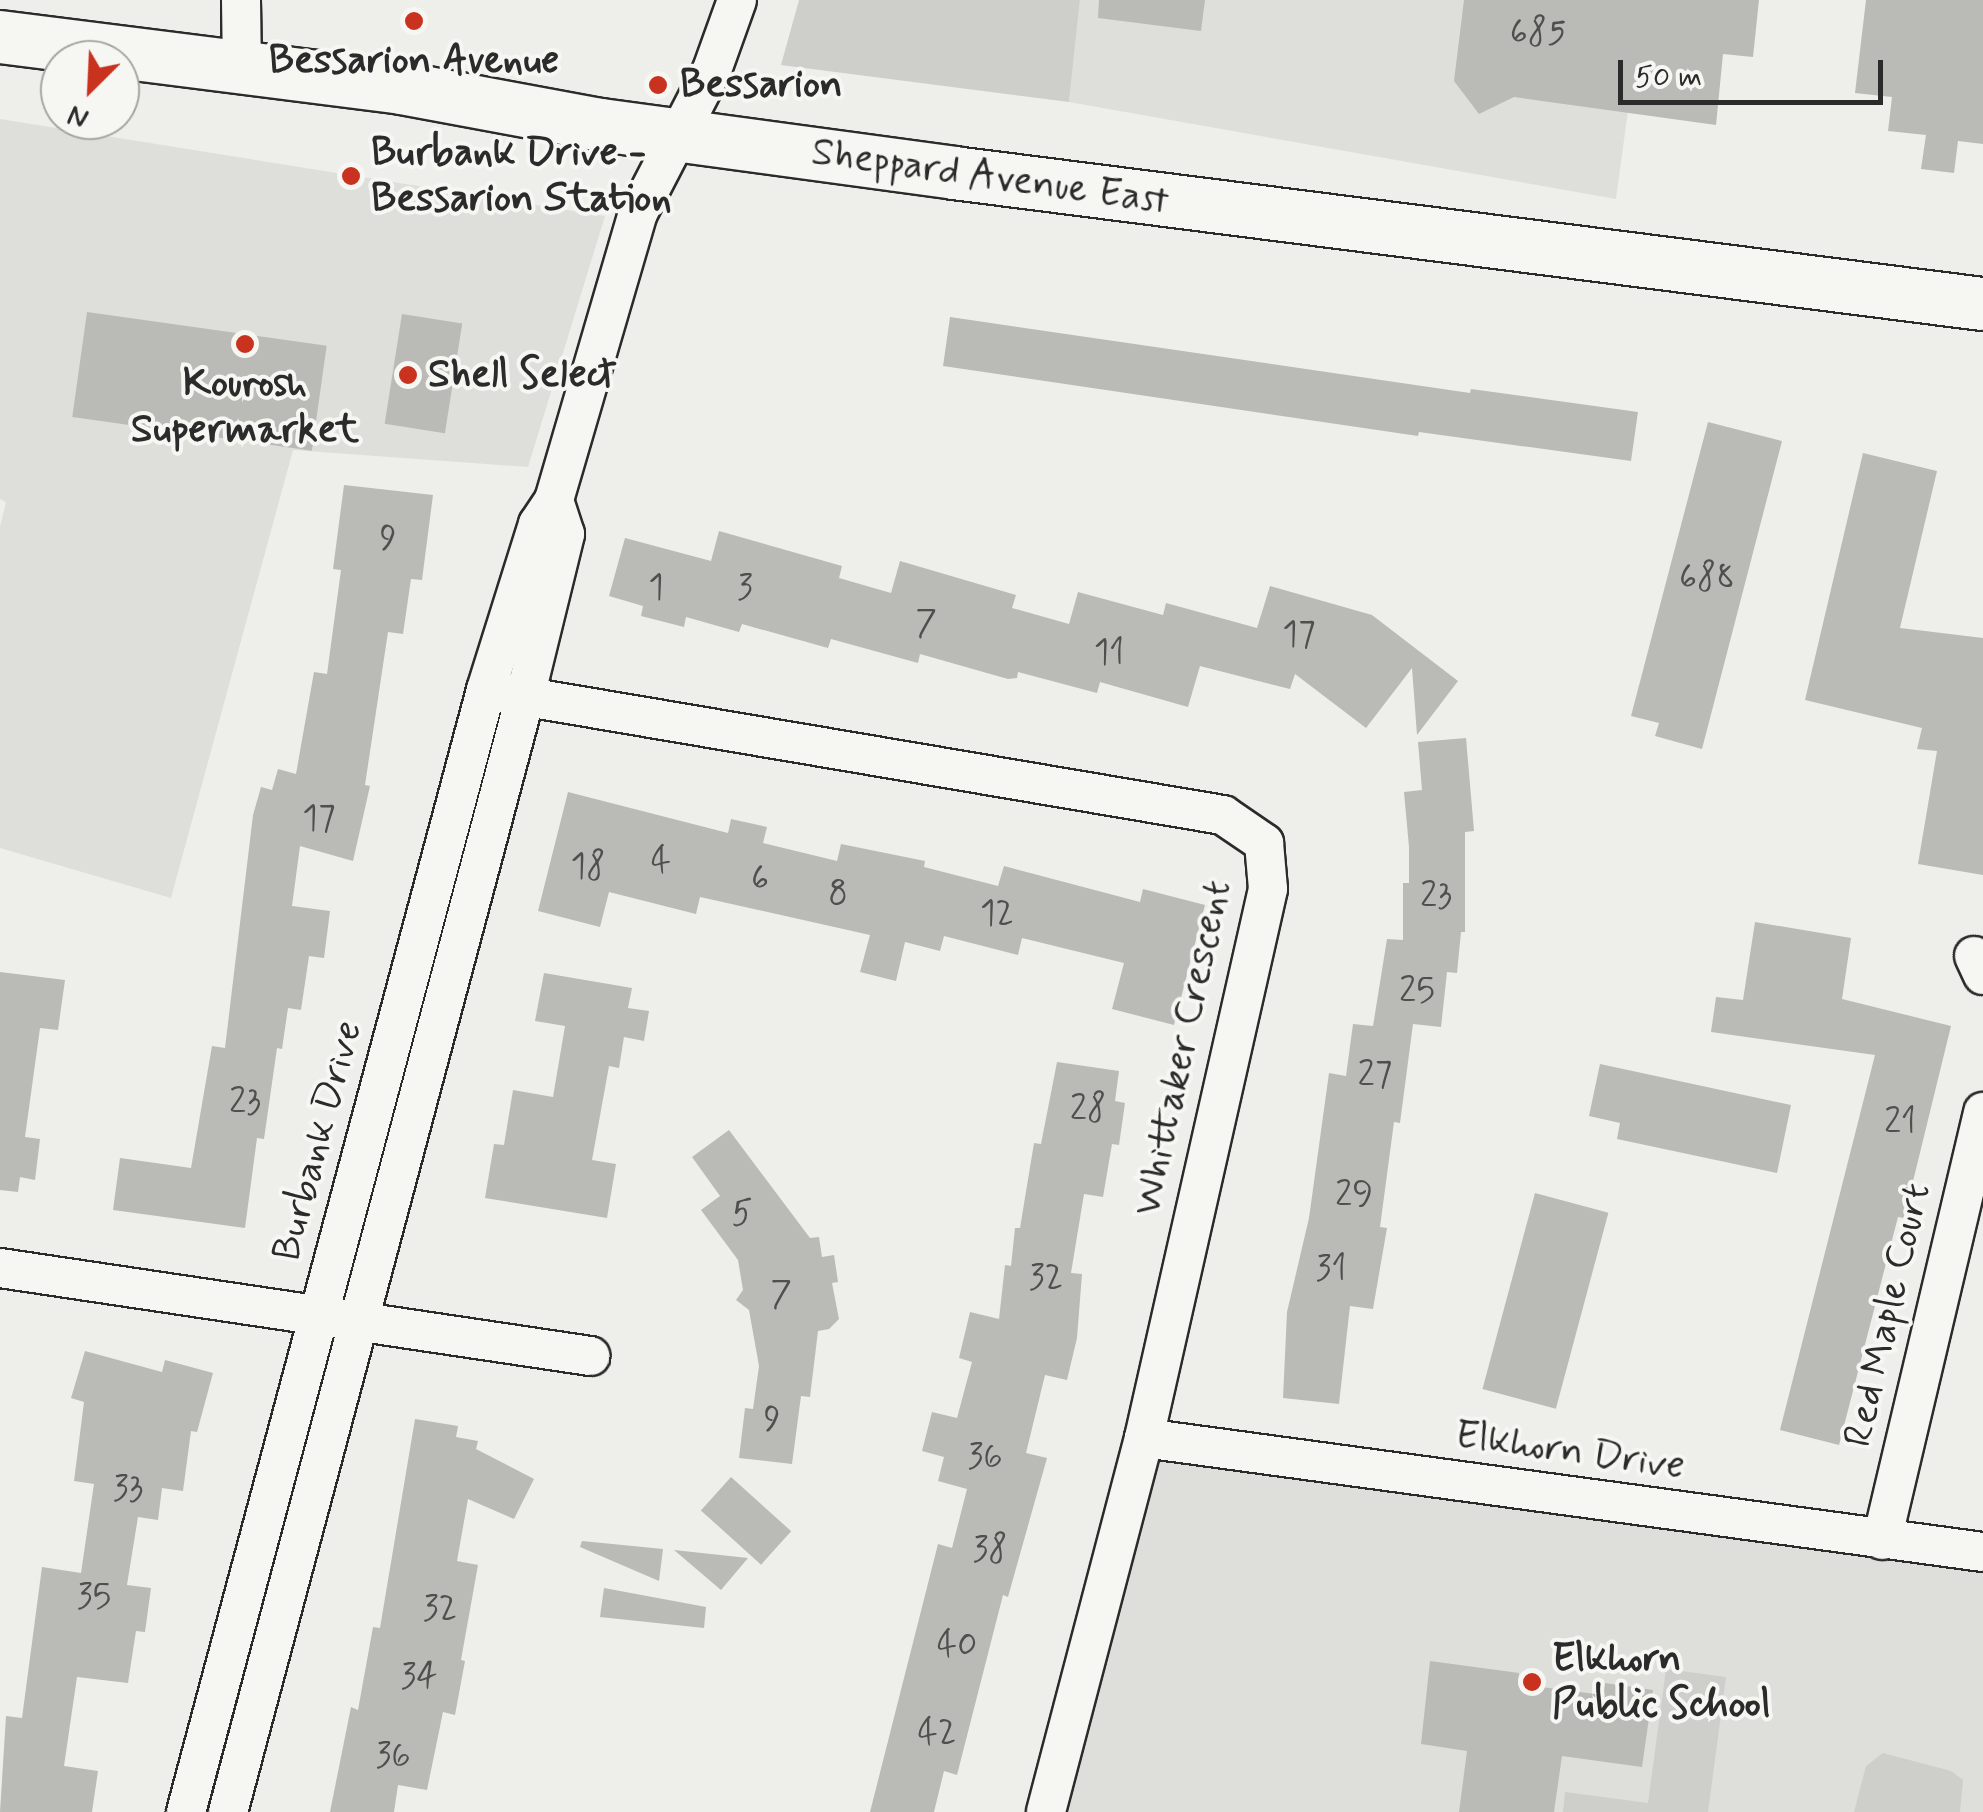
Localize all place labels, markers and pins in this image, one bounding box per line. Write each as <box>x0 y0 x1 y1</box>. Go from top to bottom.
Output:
marker: Bessarion Avenue <box>403 10 425 32</box>
place label: Bessarion Avenue <box>265 37 563 85</box>
place label: Bessarion <box>680 61 843 109</box>
marker: Bessarion <box>645 72 671 98</box>
place label: Burbank Drive - Bessarion Station <box>371 129 663 223</box>
marker: Burbank Drive - Bessarion Station <box>340 165 362 187</box>
marker: Kourosh Supermarket <box>234 333 256 355</box>
place label: Shell Select <box>428 351 620 399</box>
place label: Kourosh Supermarket <box>131 360 359 454</box>
marker: Shell Select <box>397 364 419 386</box>
place label: Elkhorn Public School <box>1552 1635 1772 1729</box>
marker: Elkhorn Public School <box>1521 1671 1543 1693</box>

